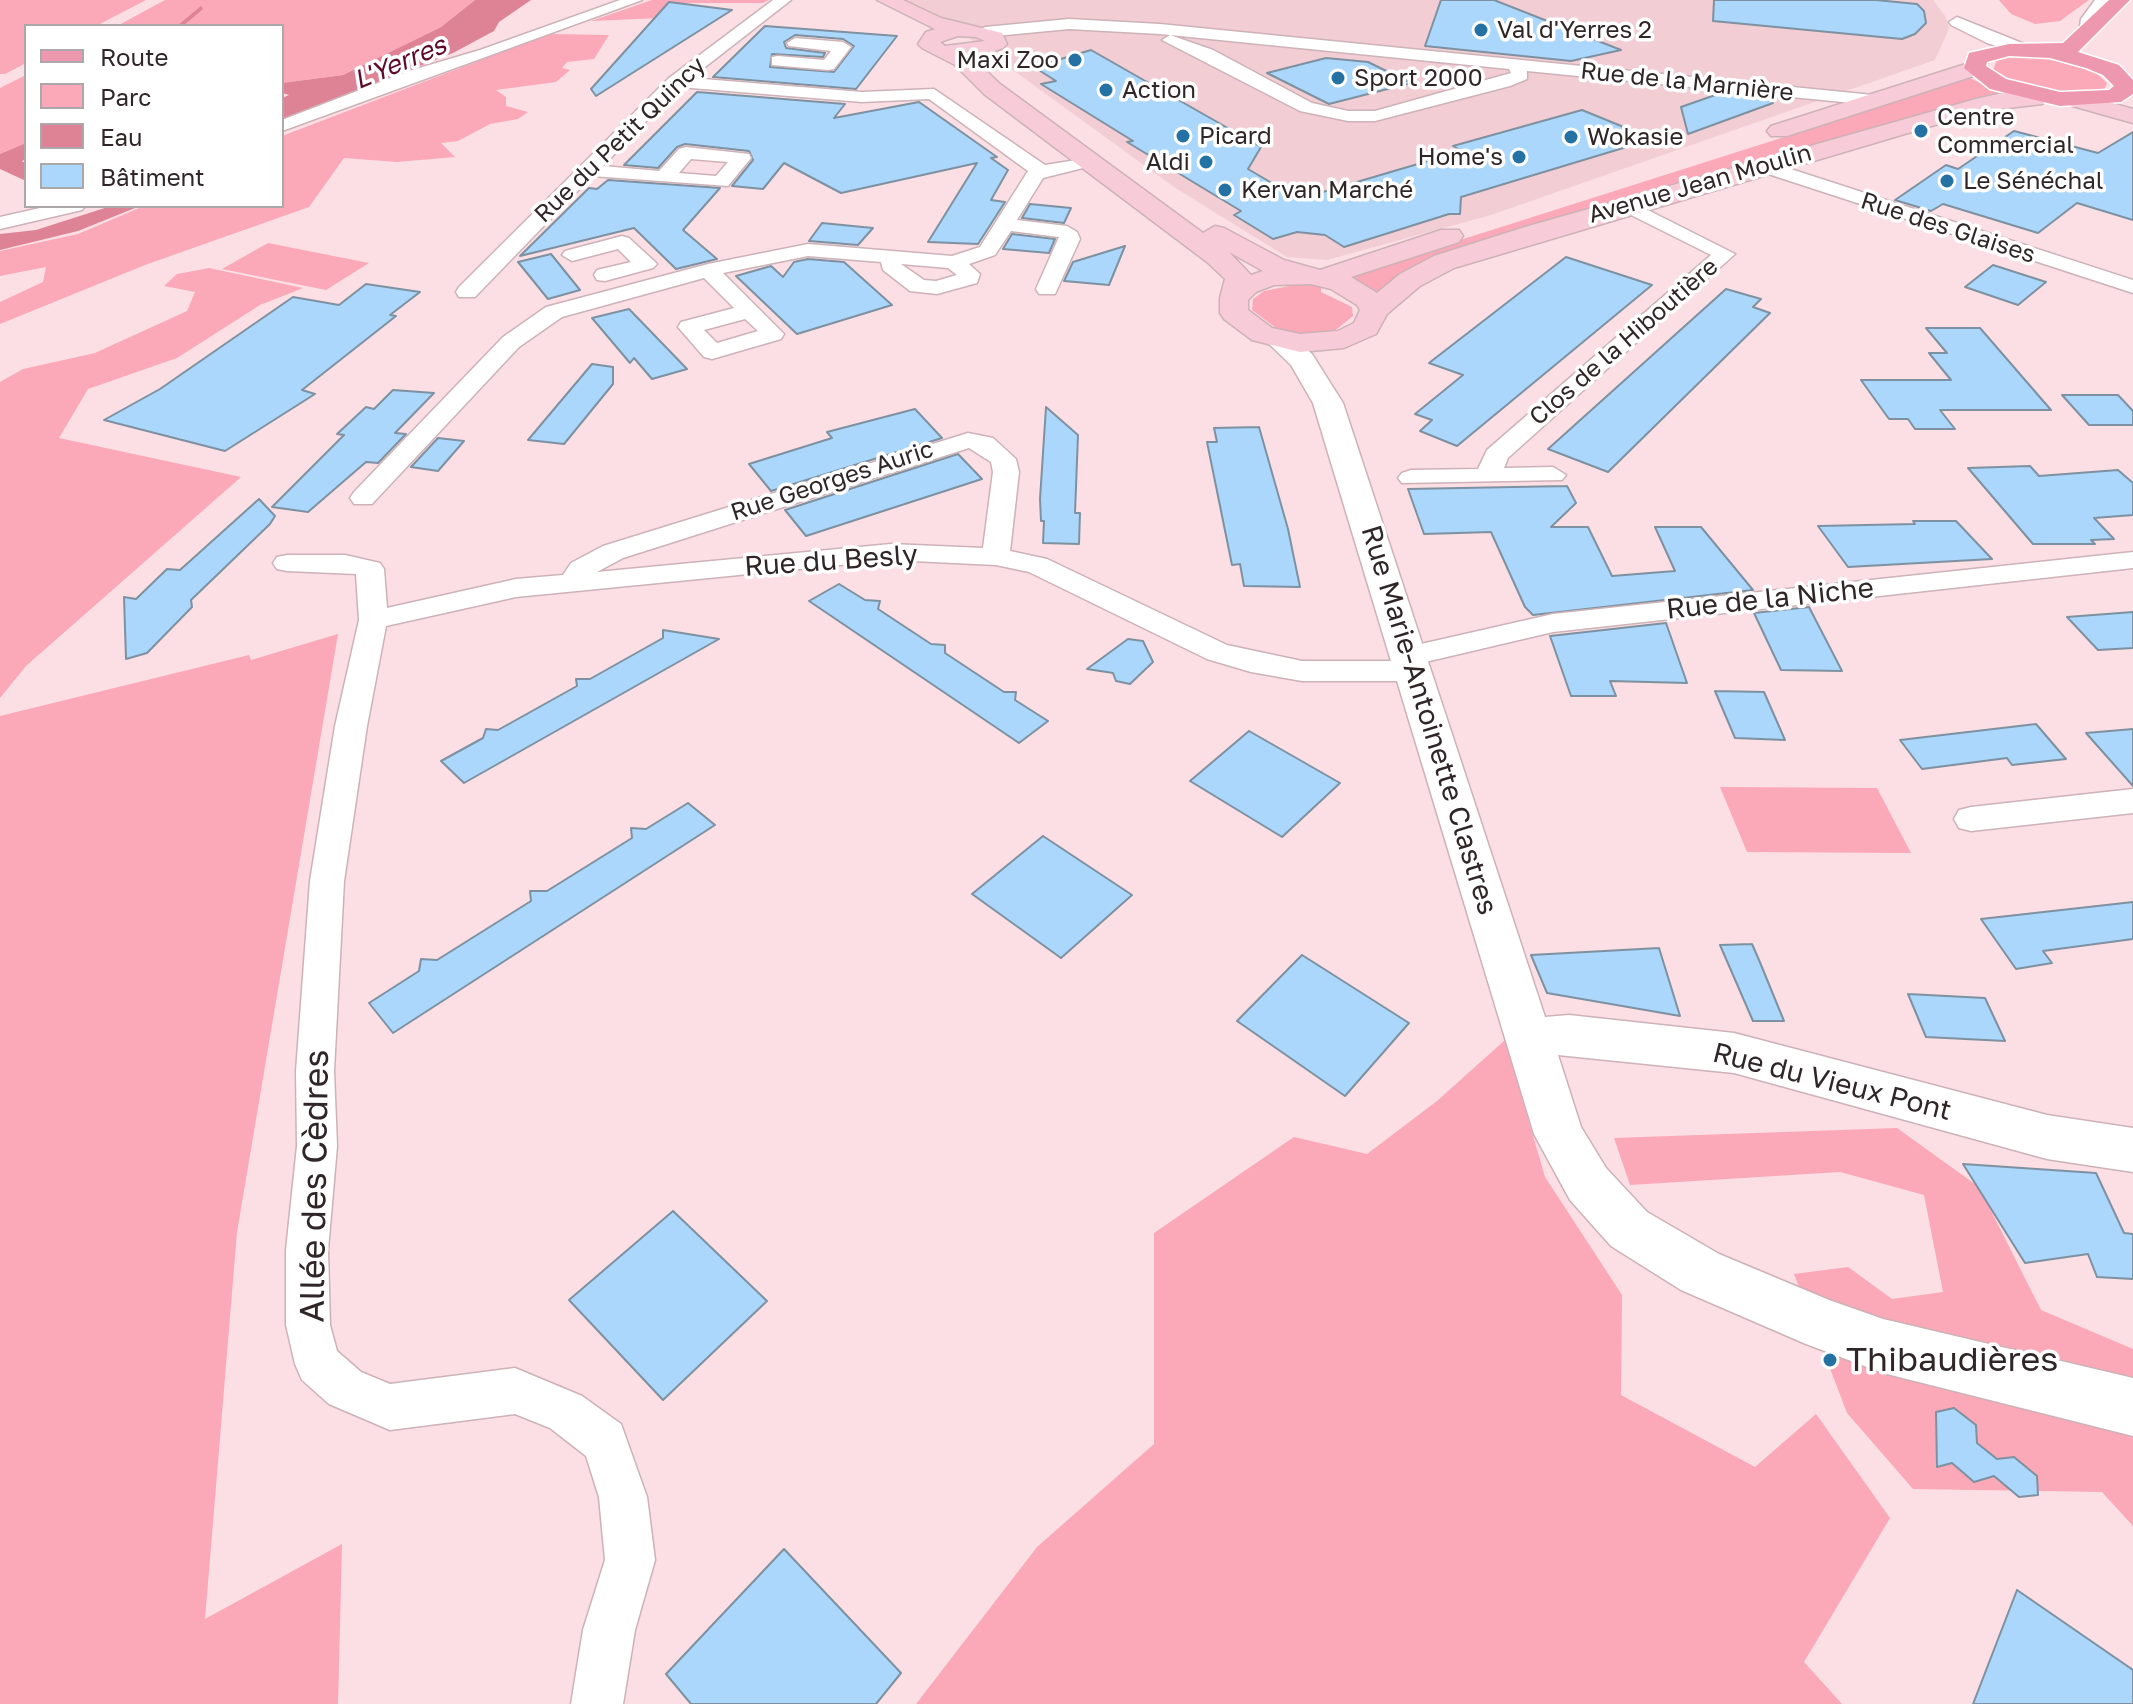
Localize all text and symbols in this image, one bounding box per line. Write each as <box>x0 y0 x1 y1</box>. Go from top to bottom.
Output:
place label: Val d'Yerres 2 <box>1497 16 1652 44</box>
marker: Val d'Yerres 2 <box>1472 21 1490 39</box>
legend <box>24 24 284 208</box>
water label: L'Yerres <box>349 30 451 96</box>
text: Route <box>100 42 169 71</box>
place label: Maxi Zoo <box>956 46 1059 74</box>
street label: Rue du Petit Quincy <box>529 51 711 229</box>
marker: Maxi Zoo <box>1066 51 1084 69</box>
street label: Rue de la Marnière <box>1579 56 1795 108</box>
place label: Sport 2000 <box>1354 64 1483 92</box>
marker: Sport 2000 <box>1329 69 1347 87</box>
place label: Action <box>1122 76 1196 104</box>
marker: Action <box>1097 81 1115 99</box>
text: Parc <box>100 82 151 111</box>
place label: Centre Commercial <box>1937 103 2074 159</box>
text: Eau <box>100 122 142 151</box>
place label: Picard <box>1199 122 1272 150</box>
marker: Centre Commercial <box>1912 122 1930 140</box>
place label: Wokasie <box>1587 123 1683 151</box>
marker: Picard <box>1174 127 1192 145</box>
marker: Wokasie <box>1562 128 1580 146</box>
street label: Avenue Jean Moulin <box>1585 138 1815 230</box>
place label: Home's <box>1417 143 1503 171</box>
place label: Aldi <box>1146 148 1190 176</box>
marker: Home's <box>1510 148 1528 166</box>
marker: Aldi <box>1197 153 1215 171</box>
text: Bâtiment <box>100 162 205 191</box>
place label: Le Sénéchal <box>1963 167 2103 195</box>
marker: Le Sénéchal <box>1938 172 1956 190</box>
place label: Kervan Marché <box>1241 176 1413 204</box>
marker: Kervan Marché <box>1216 181 1234 199</box>
street label: Rue des Glaises <box>1857 186 2039 270</box>
street label: Clos de la Hiboutière <box>1524 252 1724 432</box>
street label: Rue Georges Auric <box>727 435 937 527</box>
street label: Rue Marie-Antoinette Clastres <box>1354 521 1504 919</box>
street label: Rue du Besly <box>743 538 919 584</box>
street label: Rue de la Niche <box>1665 571 1875 627</box>
street label: Rue du Vieux Pont <box>1709 1036 1955 1128</box>
street label: Allée des Cèdres <box>292 1049 338 1323</box>
place label: Thibaudières <box>1846 1340 2058 1380</box>
marker: Thibaudières <box>1821 1351 1839 1369</box>

